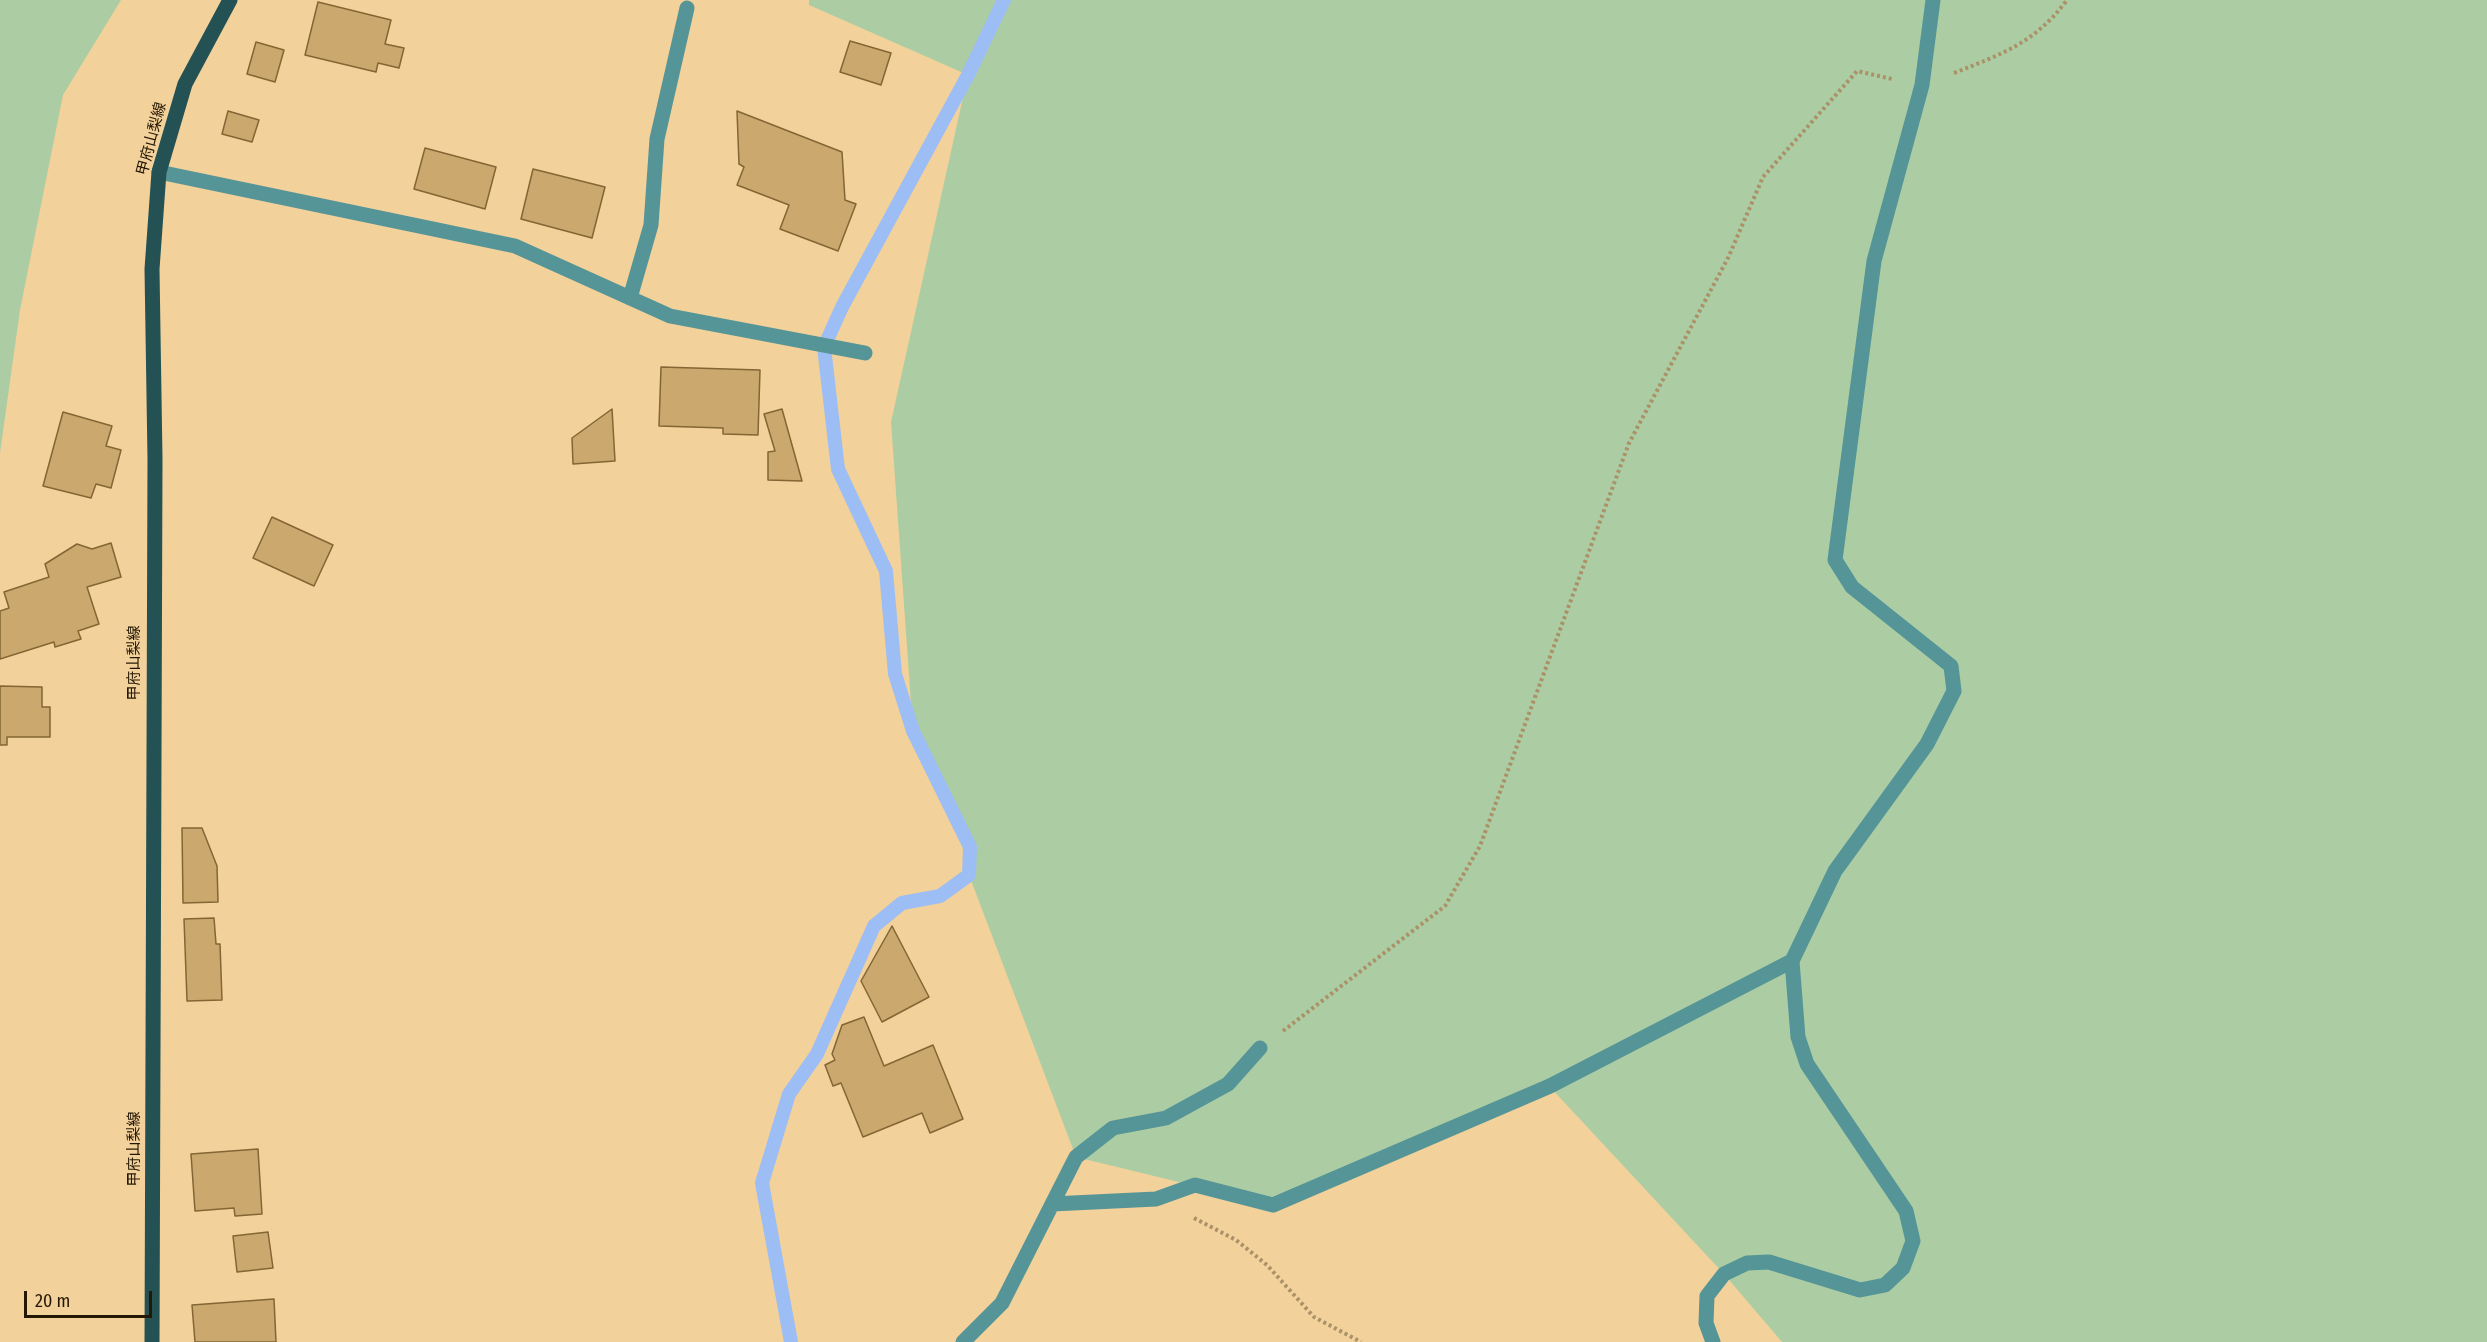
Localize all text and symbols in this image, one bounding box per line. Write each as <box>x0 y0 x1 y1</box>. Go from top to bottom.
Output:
street label: 甲府山梨線 <box>134 100 170 178</box>
street label: 甲府山梨線 <box>126 626 144 700</box>
street label: 甲府山梨線 <box>126 1112 144 1186</box>
scale bar <box>27 1279 154 1317</box>
text: 20 m <box>35 1290 70 1312</box>

